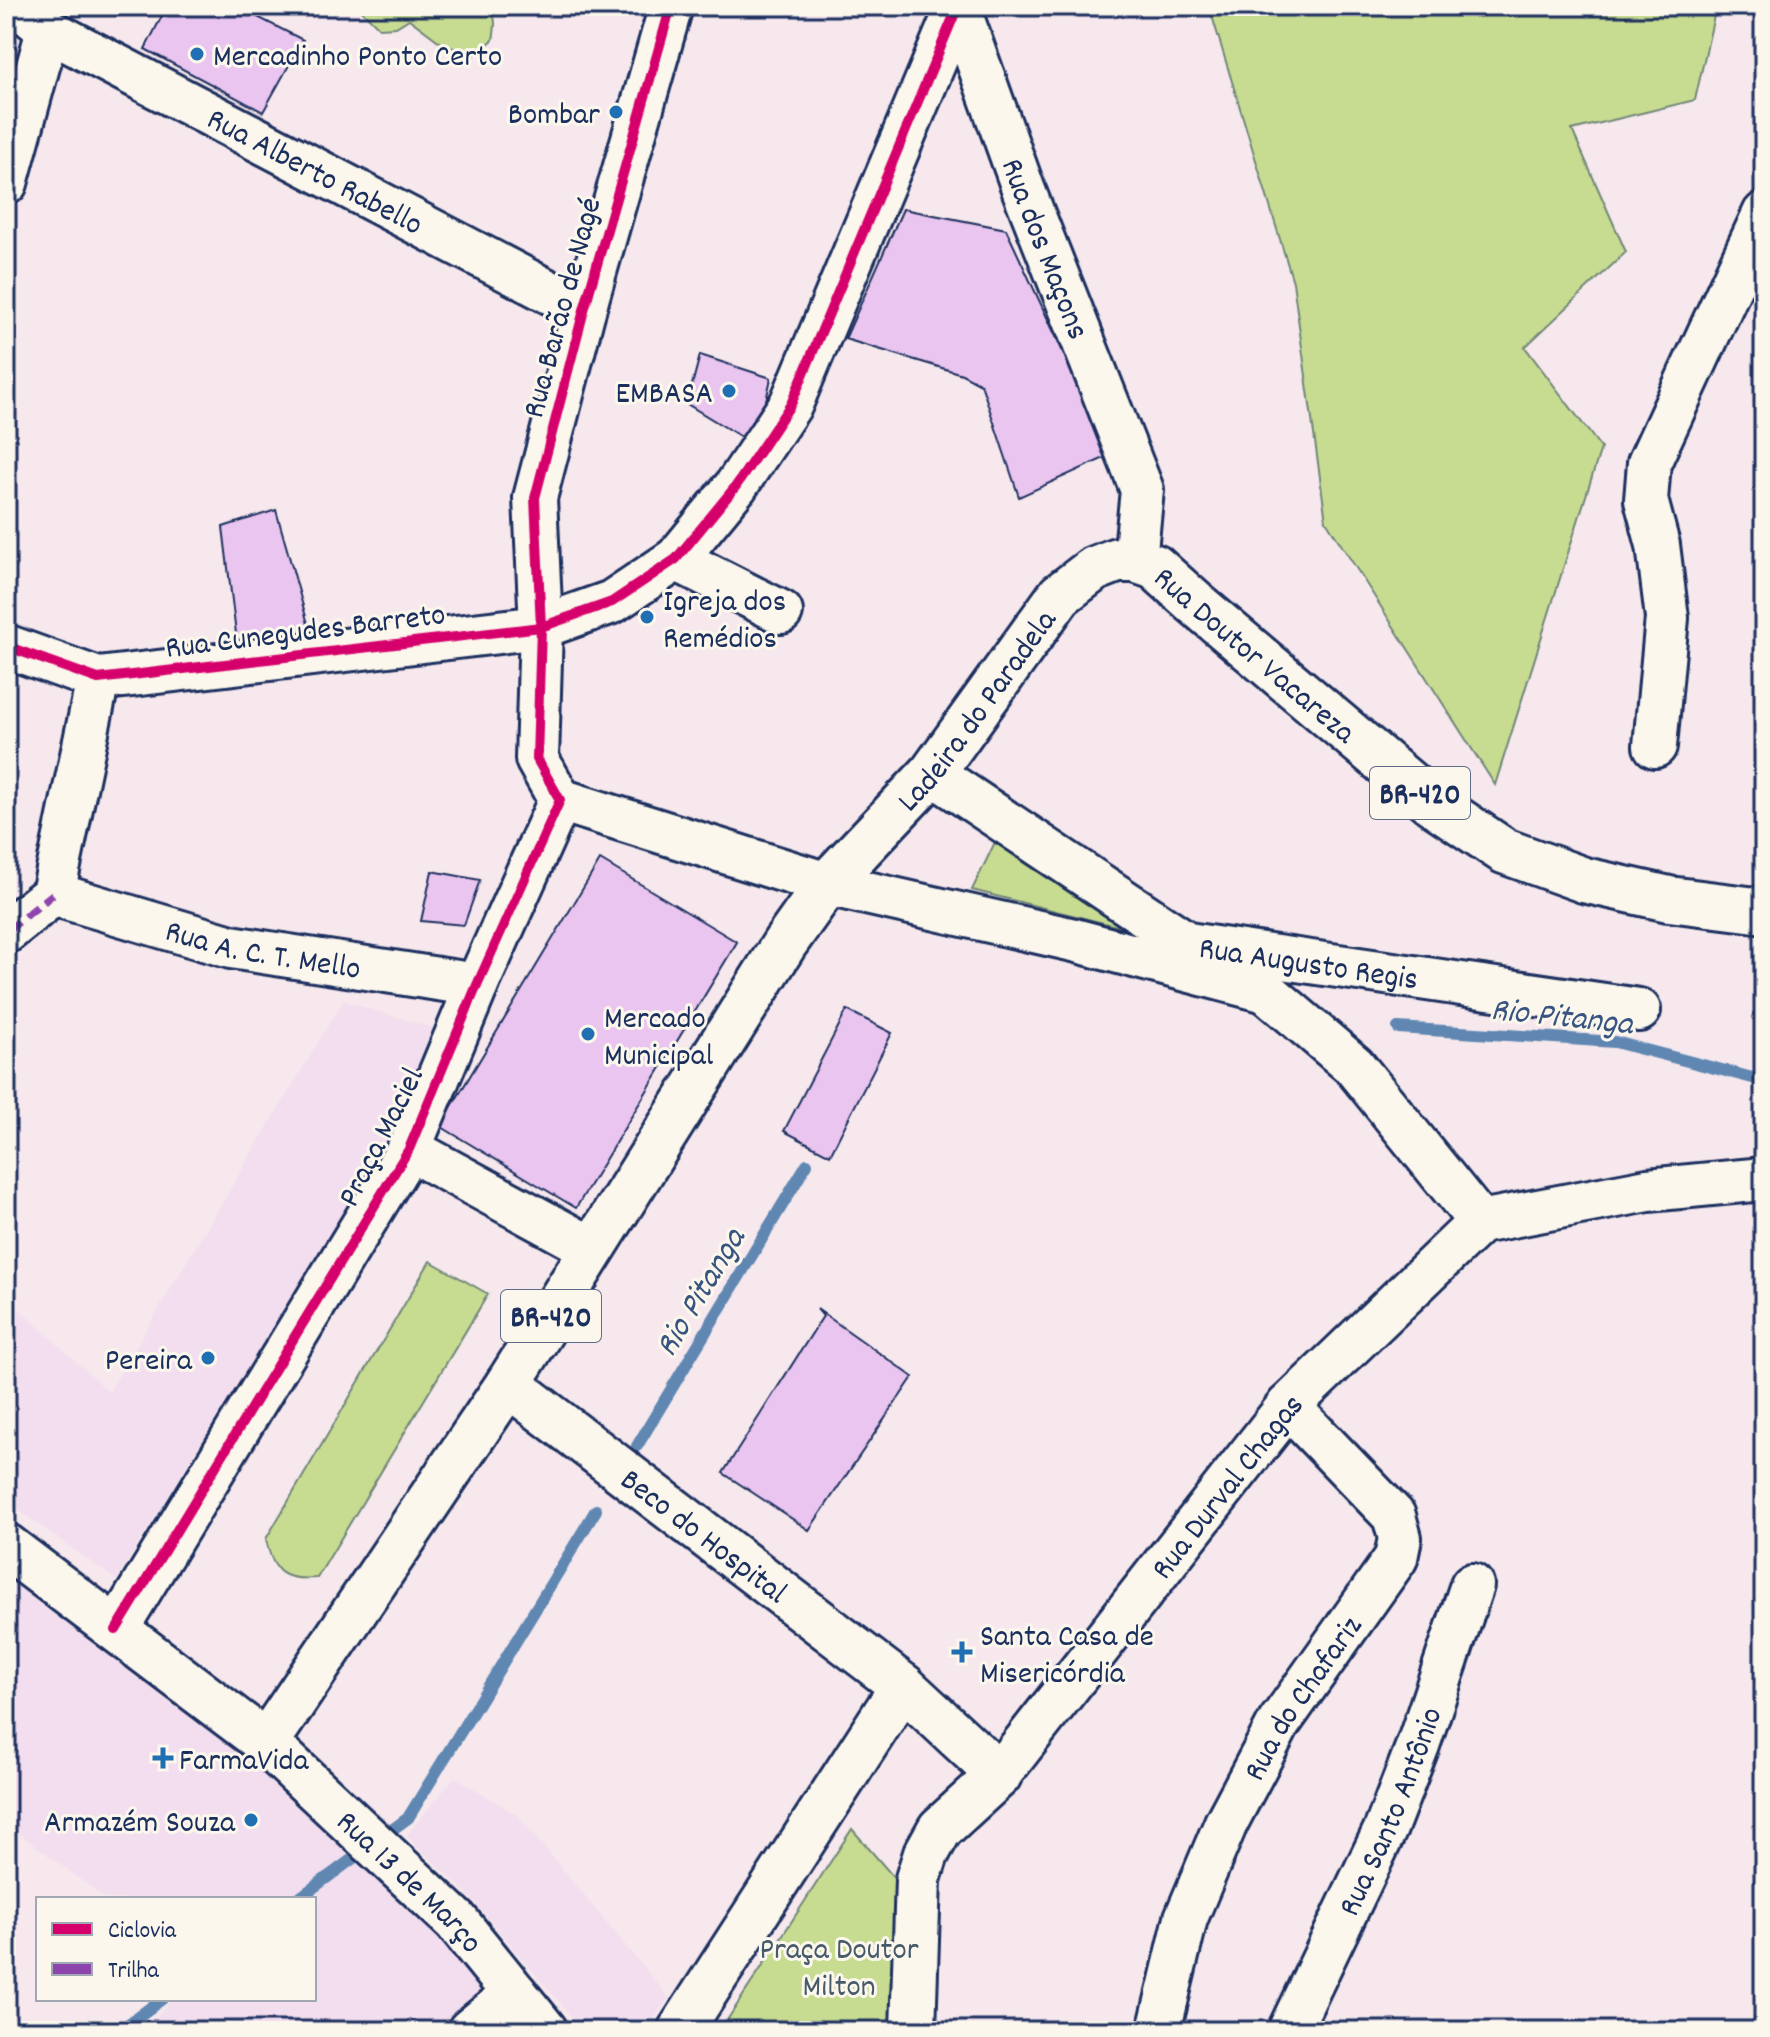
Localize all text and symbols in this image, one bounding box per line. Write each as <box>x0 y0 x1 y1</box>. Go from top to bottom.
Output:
place label: Mercadinho Ponto Certo <box>213 36 502 82</box>
marker: Mercadinho Ponto Certo <box>188 45 206 63</box>
place label: Bombar <box>508 94 600 140</box>
street label: Rua Alberto Rabello <box>197 99 430 250</box>
marker: Bombar <box>607 103 625 121</box>
street label: Rua dos Maçons <box>986 153 1098 347</box>
street label: Rua Barão de Nagé <box>513 193 616 424</box>
place label: EMBASA <box>615 373 713 419</box>
marker: EMBASA <box>720 382 738 400</box>
street label: Rua Doutor Vacareza <box>1141 558 1365 758</box>
place label: Igreja dos Remédios <box>663 581 786 664</box>
street label: Rua Cunegudes Barreto <box>163 594 448 674</box>
street label: Ladeira do Paradela <box>889 601 1071 824</box>
marker: Igreja dos Remédios <box>638 608 656 626</box>
road number: BR-420 <box>1370 767 1470 819</box>
street label: Rua A. C. T. Mello <box>159 911 364 995</box>
street label: Rua Augusto Regis <box>1196 928 1421 1005</box>
water label: Rio Pitanga <box>1488 988 1637 1051</box>
place label: Mercado Municipal <box>604 998 714 1081</box>
marker: Mercado Municipal <box>579 1025 597 1043</box>
street label: Praça Maciel <box>329 1060 438 1216</box>
water label: Rio Pitanga <box>645 1218 761 1367</box>
road number: BR-420 <box>501 1290 601 1342</box>
place label: Pereira <box>105 1340 193 1386</box>
marker: Pereira <box>199 1349 217 1367</box>
street label: Rua Durval Chagas <box>1142 1385 1316 1591</box>
street label: Beco do Hospital <box>609 1460 795 1618</box>
street label: Rua do Chafariz <box>1234 1608 1376 1790</box>
place label: Santa Casa de Misericórdia <box>980 1616 1154 1699</box>
marker: Santa Casa de Misericórdia <box>951 1641 973 1663</box>
street label: Rua Santo Antônio <box>1329 1702 1457 1925</box>
place label: FarmaVida <box>179 1740 309 1786</box>
marker: FarmaVida <box>154 1749 172 1767</box>
place label: Armazém Souza <box>44 1802 236 1848</box>
street label: Rua 13 de Março <box>324 1802 492 1965</box>
marker: Armazém Souza <box>242 1811 260 1829</box>
legend <box>36 1897 316 2001</box>
text: Ciclovia <box>108 1915 177 1949</box>
park label: Praça Doutor Milton <box>759 1929 919 2012</box>
text: Trilha <box>108 1955 160 1989</box>

